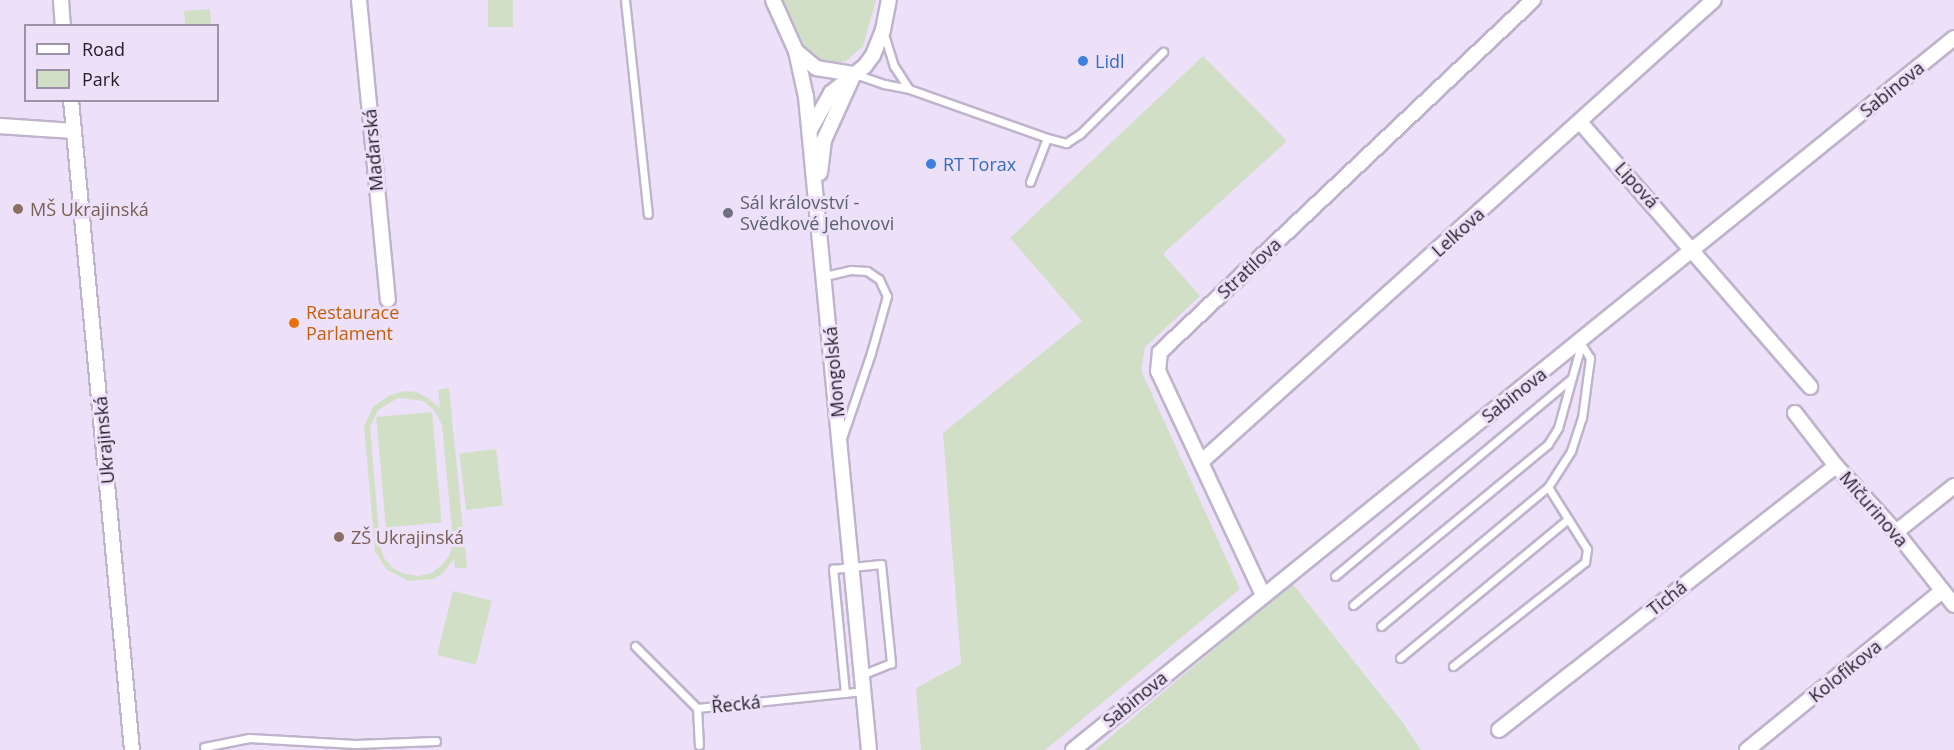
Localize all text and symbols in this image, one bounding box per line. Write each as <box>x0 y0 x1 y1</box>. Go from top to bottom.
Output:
legend <box>24 24 219 102</box>
text: Road <box>82 37 125 61</box>
place label: Lidl <box>1095 50 1124 72</box>
marker: Lidl <box>1076 54 1090 68</box>
street label: Sabinova <box>1856 57 1928 121</box>
text: Park <box>82 67 120 91</box>
street label: Maďarská <box>359 108 387 192</box>
place label: RT Torax <box>943 153 1016 175</box>
marker: RT Torax <box>924 157 938 171</box>
street label: Lipová <box>1611 157 1663 213</box>
place label: Sál království - Svědkové Jehovovi <box>740 192 894 234</box>
place label: MŠ Ukrajinská <box>30 198 149 220</box>
marker: MŠ Ukrajinská <box>11 202 25 216</box>
street label: Lelkova <box>1427 203 1489 261</box>
marker: Sál království - Svědkové Jehovovi <box>721 206 735 220</box>
street label: Stratilova <box>1213 233 1285 303</box>
place label: Restaurace Parlament <box>306 302 399 344</box>
marker: Restaurace Parlament <box>287 316 301 330</box>
street label: Mongolská <box>819 326 849 418</box>
street label: Sabinova <box>1477 363 1551 427</box>
street label: Ukrajinská <box>89 395 119 485</box>
street label: Mičurinova <box>1835 467 1913 551</box>
place label: ZŠ Ukrajinská <box>351 526 464 548</box>
marker: ZŠ Ukrajinská <box>332 530 346 544</box>
street label: Tichá <box>1643 576 1691 620</box>
street label: Kolofíkova <box>1804 635 1886 707</box>
street label: Sabinova <box>1099 667 1171 731</box>
street label: Řecká <box>710 691 762 717</box>

